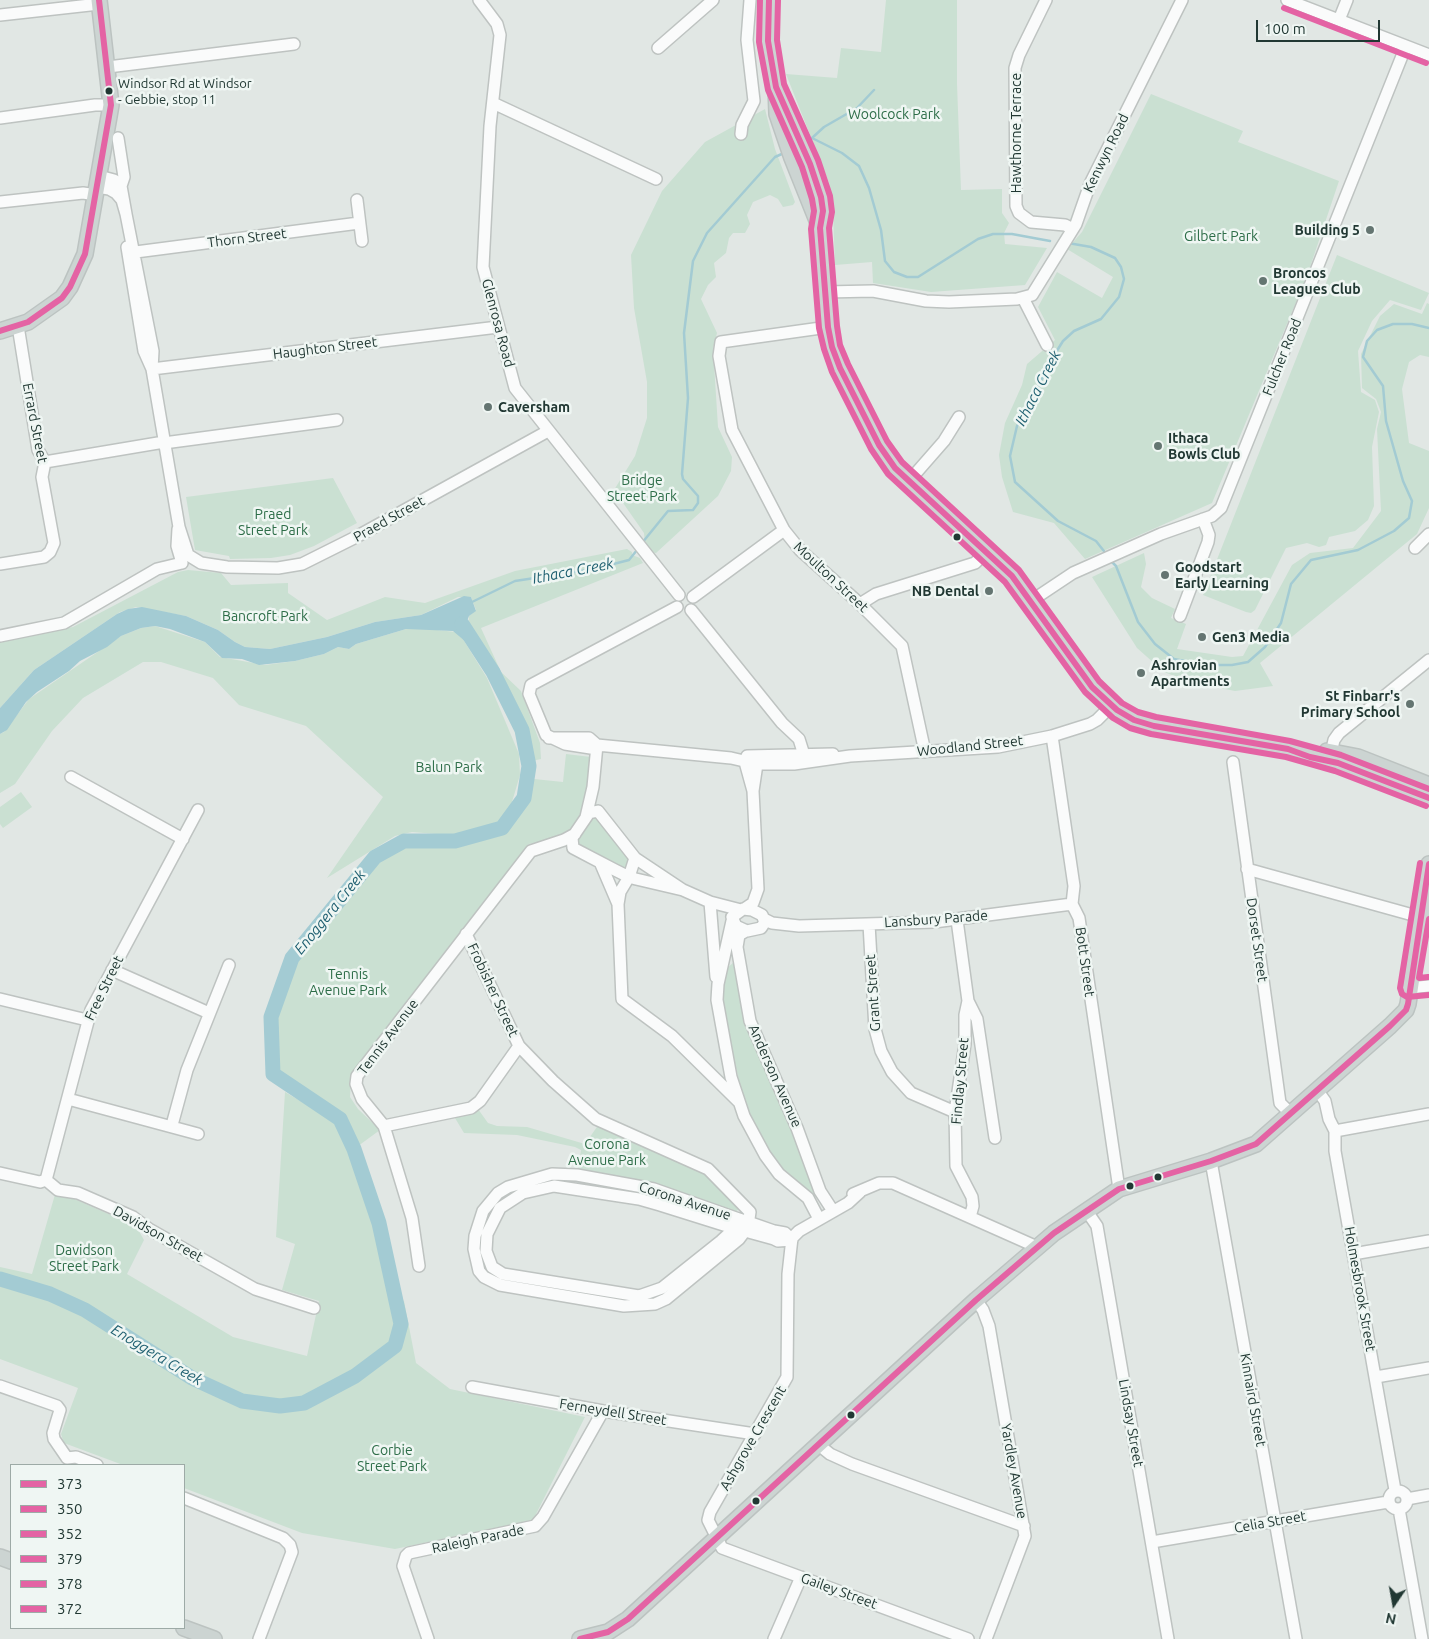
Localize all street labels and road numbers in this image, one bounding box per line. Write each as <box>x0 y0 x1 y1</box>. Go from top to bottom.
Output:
street label: Hawthorne Terrace <box>1008 73 1024 193</box>
street label: Kenwyn Road <box>1080 111 1132 195</box>
street label: Thorn Street <box>206 225 288 251</box>
street label: Glenrosa Road <box>478 277 518 369</box>
street label: Fulcher Road <box>1259 316 1305 398</box>
street label: Haughton Street <box>272 333 378 363</box>
street label: Errard Street <box>19 381 51 465</box>
street label: Praed Street <box>350 492 428 546</box>
street label: Moulton Street <box>790 538 872 616</box>
street label: Woodland Street <box>916 732 1024 760</box>
street label: Dorset Street <box>1243 897 1271 983</box>
street label: Lansbury Parade <box>884 907 988 931</box>
street label: Bott Street <box>1072 926 1098 998</box>
street label: Frobisher Street <box>464 940 522 1040</box>
street label: Free Street <box>81 953 127 1023</box>
street label: Grant Street <box>862 954 884 1032</box>
street label: Tennis Avenue <box>354 996 422 1078</box>
street label: Anderson Avenue <box>745 1022 805 1130</box>
street label: Findlay Street <box>948 1037 972 1125</box>
street label: Corona Avenue <box>637 1178 733 1224</box>
street label: Davidson Street <box>110 1202 206 1266</box>
street label: Holmesbrook Street <box>1341 1225 1379 1353</box>
street label: Kinnaird Street <box>1237 1352 1269 1448</box>
street label: Lindsay Street <box>1115 1378 1147 1468</box>
street label: Ashgrove Crescent <box>716 1383 790 1493</box>
street label: Ferneydell Street <box>558 1395 668 1429</box>
street label: Yardley Avenue <box>997 1422 1031 1520</box>
street label: Celia Street <box>1233 1507 1307 1537</box>
street label: Raleigh Parade <box>430 1521 526 1557</box>
street label: Gailey Street <box>798 1569 880 1613</box>

